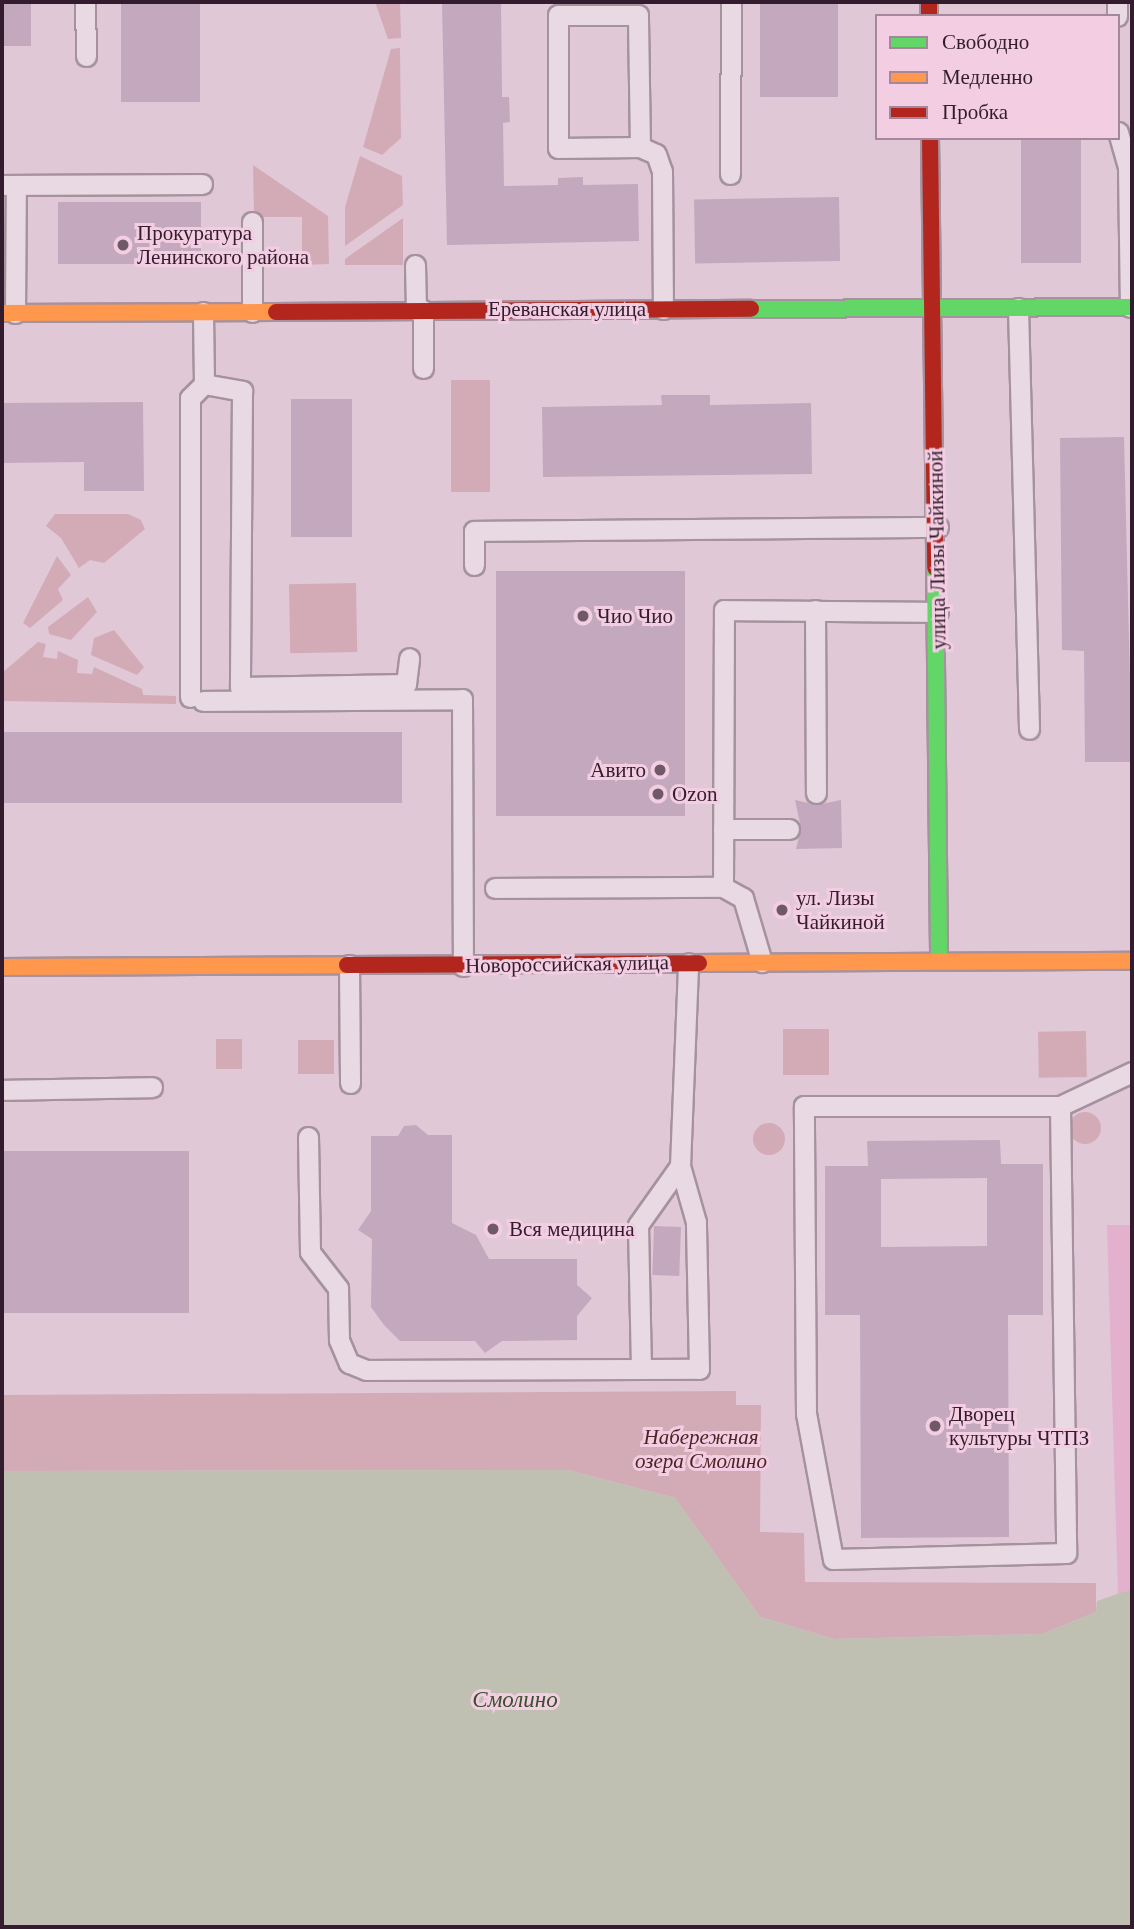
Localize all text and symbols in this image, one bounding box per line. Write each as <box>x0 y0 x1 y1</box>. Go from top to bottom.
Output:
legend <box>875 14 1120 140</box>
text: Свободно <box>942 30 1029 54</box>
text: Медленно <box>942 65 1033 89</box>
text: Пробка <box>942 100 1008 124</box>
place label: Прокуратура Ленинского района <box>137 220 309 270</box>
marker: Прокуратура Ленинского района <box>115 237 131 253</box>
street label: Ереванская улица <box>488 296 646 322</box>
street label: улица Лизы Чайкиной <box>923 450 951 650</box>
place label: Чио Чио <box>597 603 673 629</box>
marker: Чио Чио <box>575 608 591 624</box>
place label: Авито <box>590 757 646 783</box>
marker: Авито <box>652 762 668 778</box>
place label: Ozon <box>672 781 717 807</box>
marker: Ozon <box>650 786 666 802</box>
place label: ул. Лизы Чайкиной <box>796 885 885 935</box>
marker: ул. Лизы Чайкиной <box>774 902 790 918</box>
street label: Новороссийская улица <box>465 950 669 978</box>
place label: Вся медицина <box>509 1216 635 1242</box>
marker: Вся медицина <box>483 1219 503 1239</box>
place label: Дворец культуры ЧТПЗ <box>949 1401 1089 1451</box>
marker: Дворец культуры ЧТПЗ <box>927 1418 943 1434</box>
park label: Набережная озера Смолино <box>635 1424 767 1474</box>
water label: Смолино <box>472 1686 558 1714</box>

